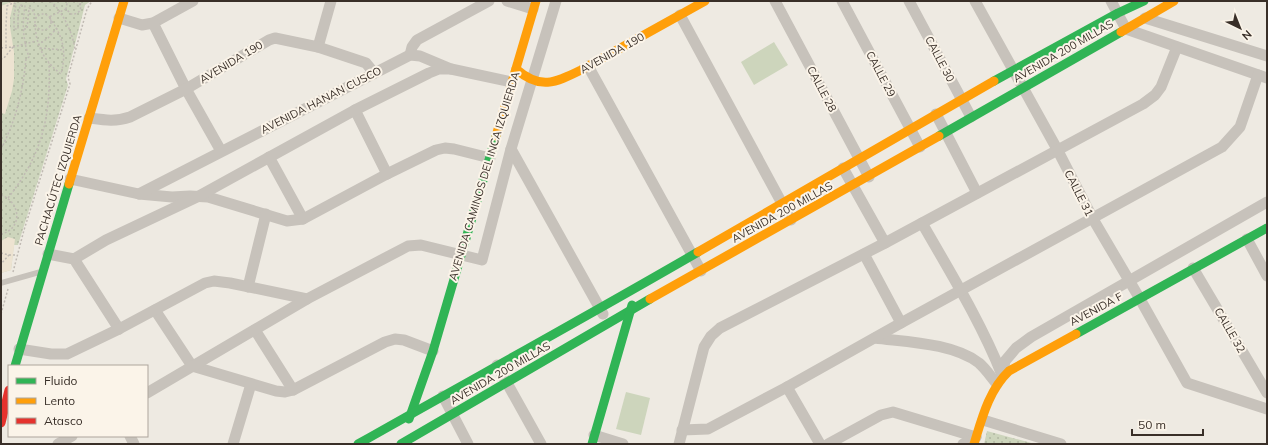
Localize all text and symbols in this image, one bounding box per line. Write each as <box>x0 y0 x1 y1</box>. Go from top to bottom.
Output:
north arrow <box>1220 8 1260 48</box>
street label: AVENIDA 200 MILLAS <box>1010 17 1116 85</box>
text: N <box>1239 27 1255 43</box>
street label: AVENIDA 190 <box>577 29 647 76</box>
street label: CALLE 30 <box>922 34 958 85</box>
street label: AVENIDA 190 <box>197 37 266 86</box>
street label: CALLE 29 <box>863 49 899 99</box>
street label: AVENIDA HANAN CUSCO <box>258 63 384 137</box>
street label: CALLE 28 <box>804 64 840 115</box>
street label: AVENIDA CAMINOS DEL INCA IZQUIERDA <box>445 70 523 282</box>
street label: PACHACÚTEC IZQUIERDA <box>31 113 85 247</box>
street label: CALLE 31 <box>1061 168 1097 218</box>
street label: AVENIDA 200 MILLAS <box>729 178 835 246</box>
street label: AVENIDA F <box>1067 289 1125 329</box>
street label: CALLE 32 <box>1211 305 1249 355</box>
street label: AVENIDA 200 MILLAS <box>447 339 553 407</box>
legend <box>8 365 148 437</box>
text: Fluido <box>44 373 78 388</box>
text: Lento <box>44 393 75 408</box>
scale bar <box>1132 411 1203 437</box>
text: Atasco <box>44 413 83 428</box>
text: 50 m <box>1138 417 1166 432</box>

